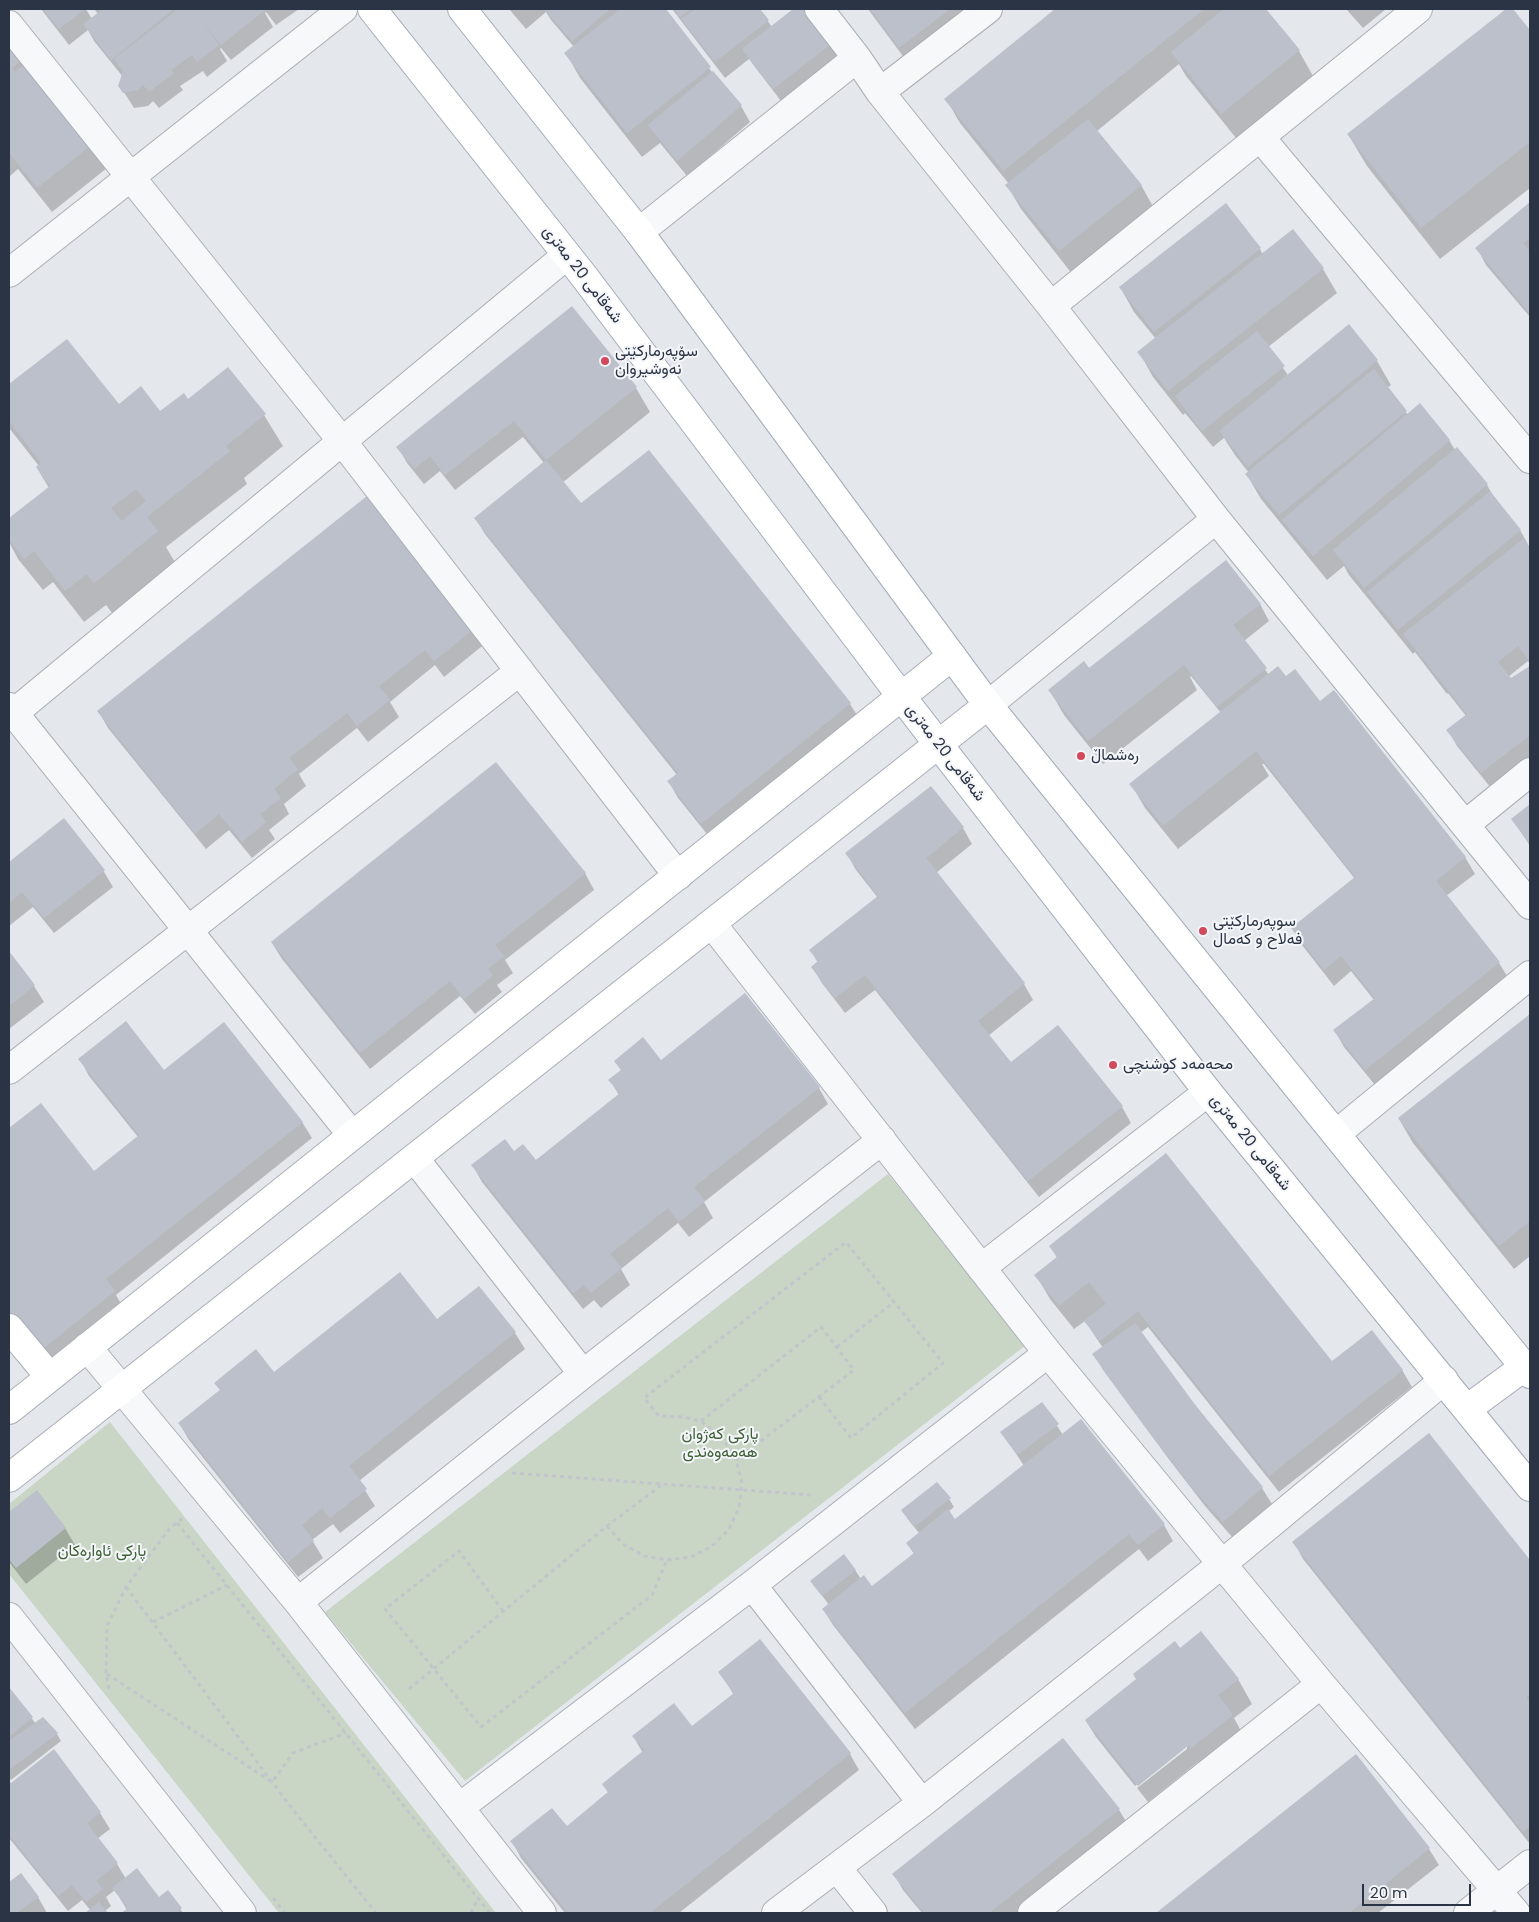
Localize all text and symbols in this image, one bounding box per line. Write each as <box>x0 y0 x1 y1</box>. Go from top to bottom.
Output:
street label: شەقامی 20 مەتری <box>538 222 626 328</box>
place label: سۆپەرمارکێتی نەوشیروان <box>615 342 698 380</box>
marker: سۆپەرمارکێتی نەوشیروان <box>599 355 611 367</box>
street label: شەقامی 20 مەتری <box>901 700 989 806</box>
place label: رەشماڵ <box>1091 746 1139 766</box>
marker: رەشماڵ <box>1075 750 1087 762</box>
place label: سوپەرمارکێتی فەلاح و کەمال <box>1213 912 1302 950</box>
marker: سوپەرمارکێتی فەلاح و کەمال <box>1197 925 1209 937</box>
place label: محەمەد کوشنچی <box>1123 1055 1233 1075</box>
marker: محەمەد کوشنچی <box>1107 1059 1119 1071</box>
street label: شەقامی 20 مەتری <box>1205 1091 1295 1195</box>
park label: پارکی کەژوان هەمەوەندی <box>681 1425 759 1463</box>
park label: پارکی ئاوارەکان <box>58 1542 146 1562</box>
scale bar <box>1364 1874 1473 1906</box>
text: 20 m <box>1370 1882 1408 1903</box>

